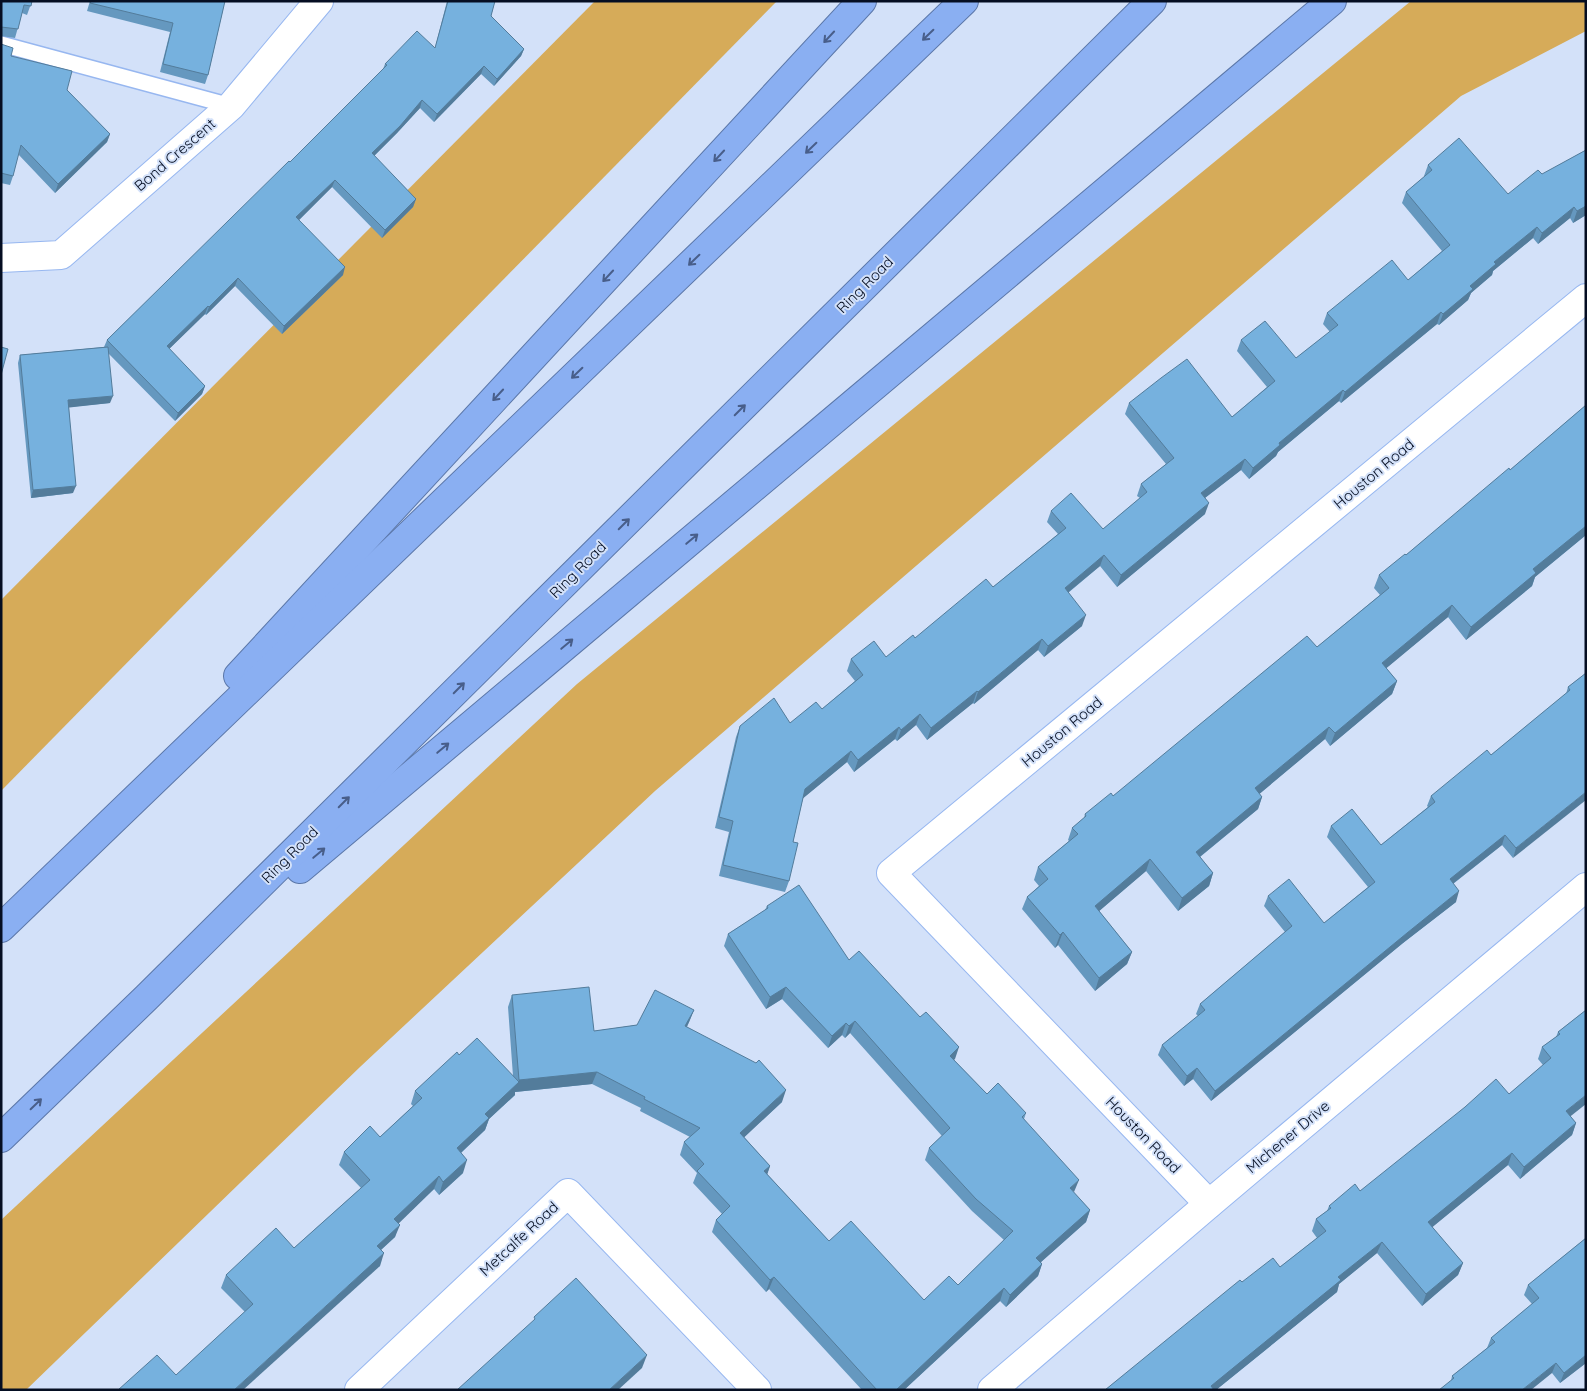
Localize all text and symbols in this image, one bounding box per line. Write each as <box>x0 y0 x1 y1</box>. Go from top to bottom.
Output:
one-way arrow <box>922 29 935 41</box>
one-way arrow <box>823 31 835 43</box>
street label: Bond Crescent <box>130 114 219 195</box>
one-way arrow <box>805 142 818 154</box>
one-way arrow <box>713 150 724 163</box>
street label: Ring Road <box>832 252 897 317</box>
one-way arrow <box>688 254 701 266</box>
one-way arrow <box>602 269 614 282</box>
one-way arrow <box>571 367 584 379</box>
one-way arrow <box>492 389 504 401</box>
one-way arrow <box>733 404 746 416</box>
street label: Houston Road <box>1329 434 1418 513</box>
one-way arrow <box>618 518 630 530</box>
one-way arrow <box>685 534 698 545</box>
street label: Ring Road <box>545 537 610 602</box>
one-way arrow <box>561 638 574 649</box>
one-way arrow <box>453 682 465 694</box>
street label: Houston Road <box>1017 692 1106 771</box>
one-way arrow <box>436 743 449 754</box>
one-way arrow <box>337 796 350 808</box>
street label: Ring Road <box>257 822 322 887</box>
one-way arrow <box>312 847 325 858</box>
street label: Houston Road <box>1102 1092 1185 1177</box>
street label: Michener Drive <box>1242 1096 1333 1177</box>
one-way arrow <box>30 1098 43 1110</box>
street label: Metcalfe Road <box>475 1197 562 1280</box>

